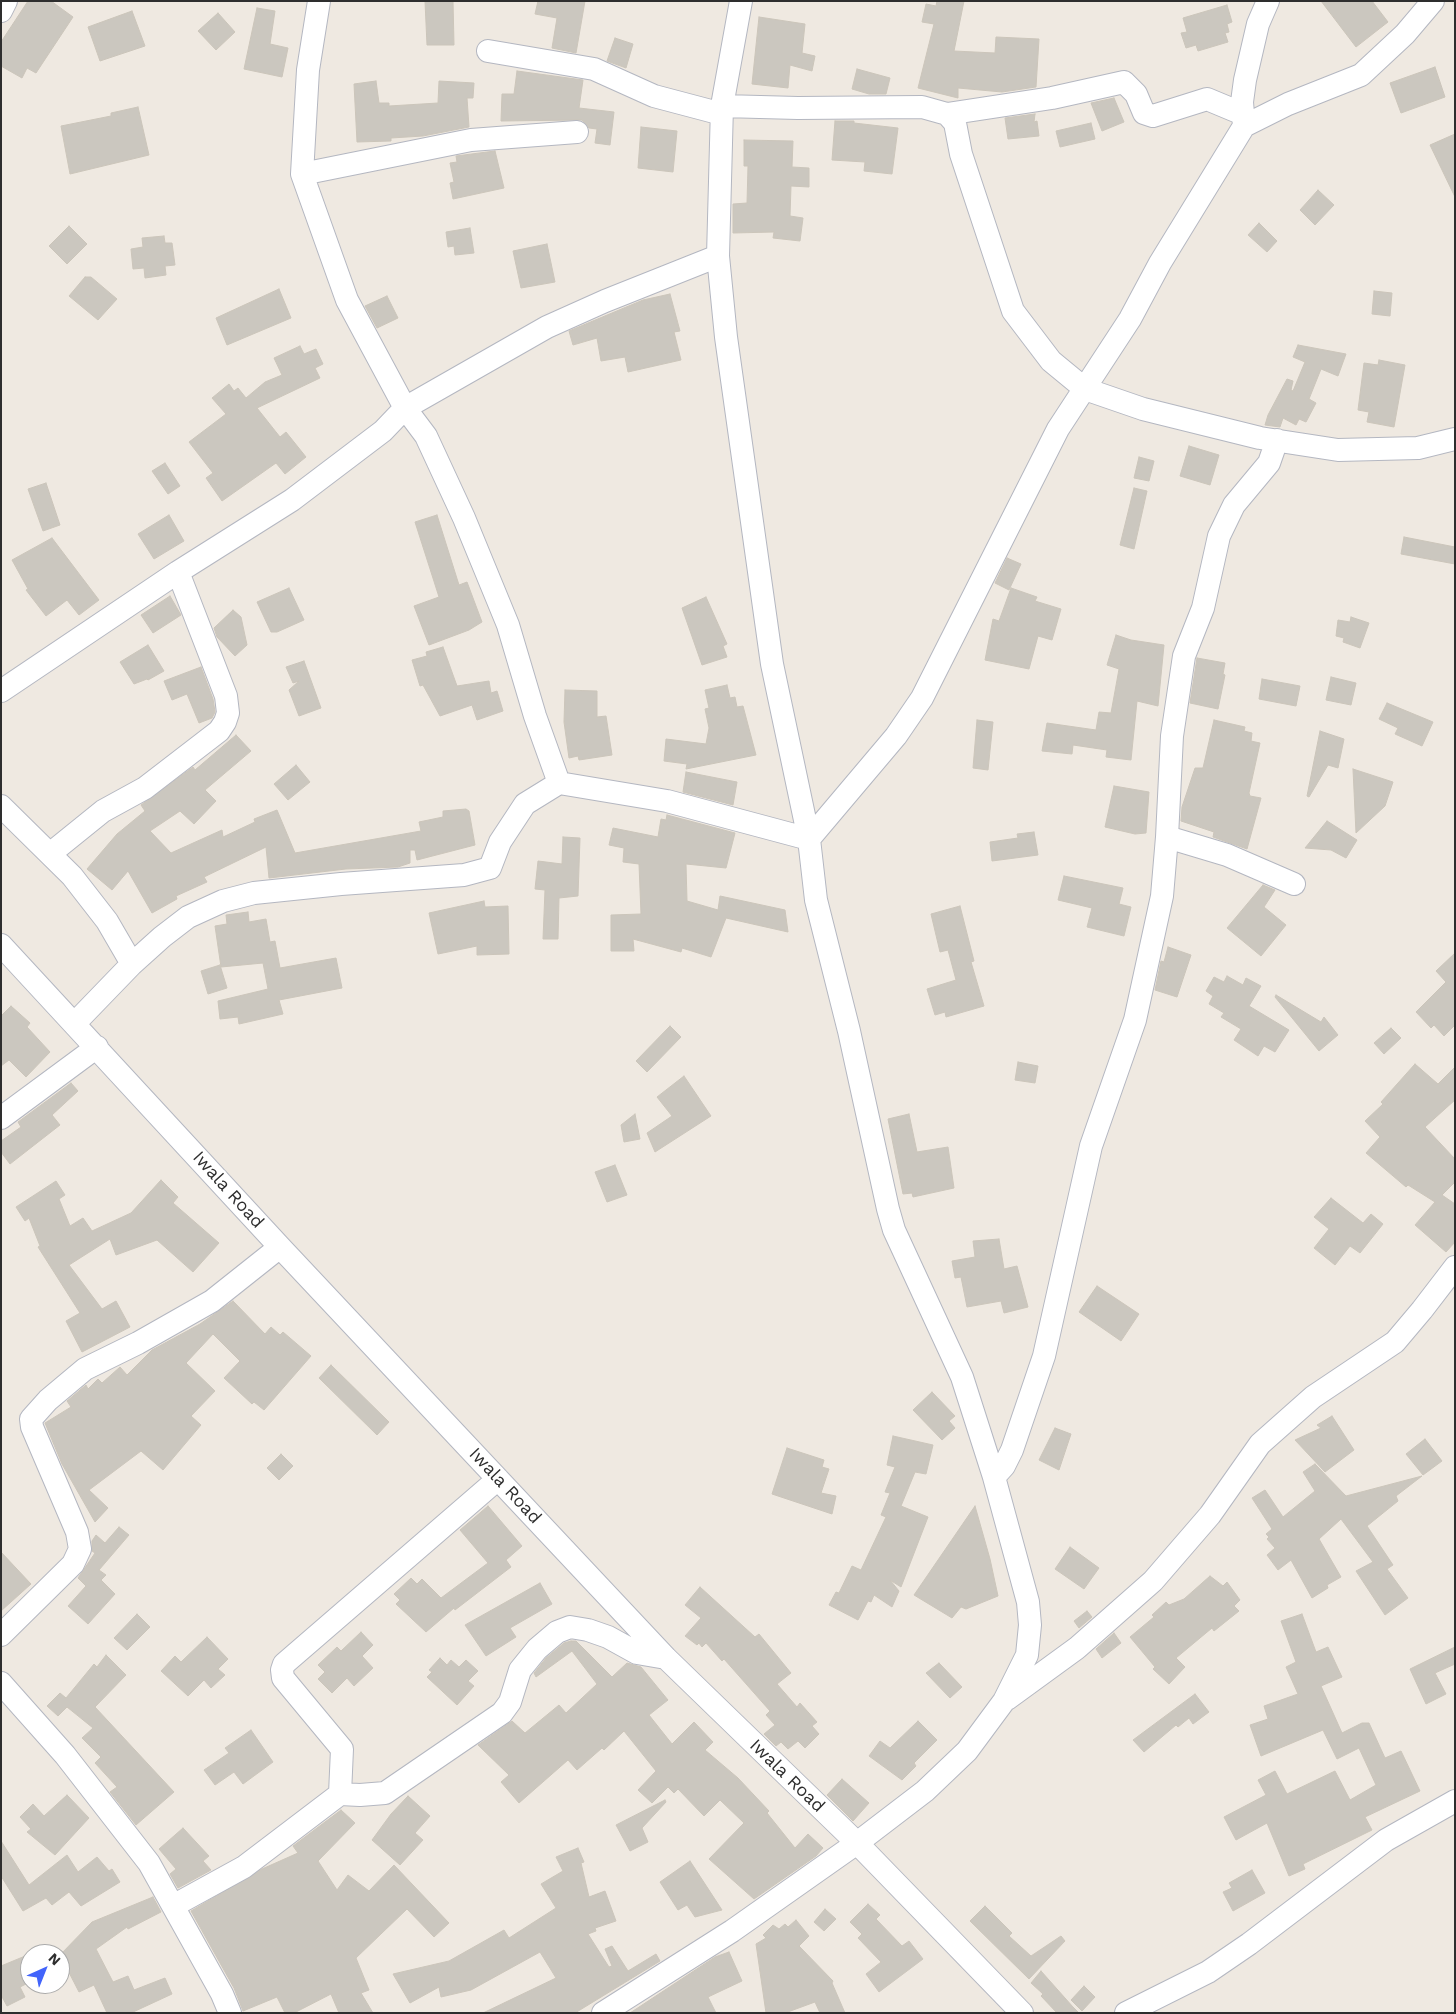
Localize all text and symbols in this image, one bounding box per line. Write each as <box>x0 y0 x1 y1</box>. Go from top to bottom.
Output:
street label: Iwala Road <box>188 1147 268 1233</box>
street label: Iwala Road <box>464 1443 546 1529</box>
street label: Iwala Road <box>745 1735 829 1817</box>
north arrow <box>20 1944 70 1994</box>
text: N <box>45 1950 64 1968</box>

